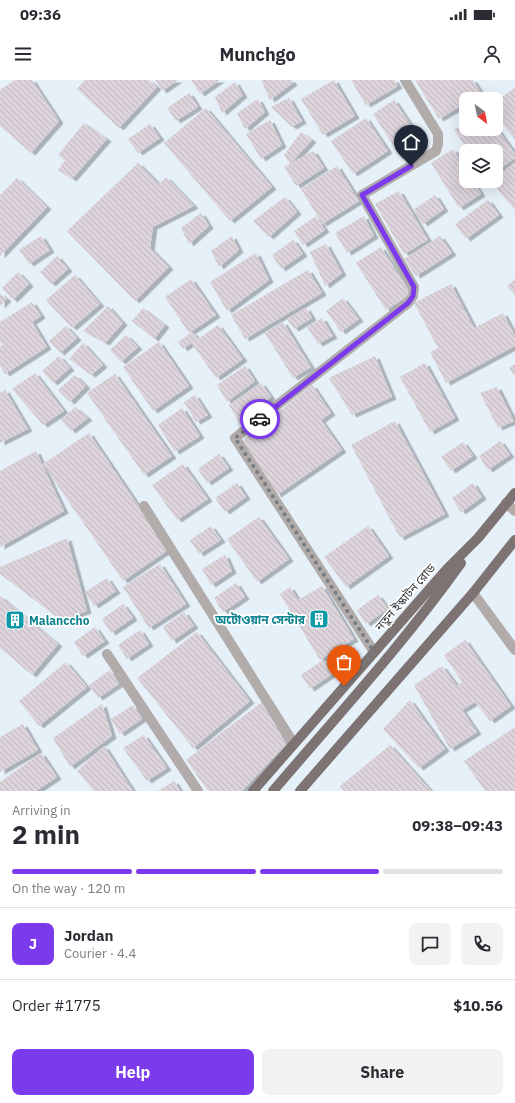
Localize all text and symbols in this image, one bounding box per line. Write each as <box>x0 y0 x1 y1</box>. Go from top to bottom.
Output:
text: 09:36 <box>20 5 61 24</box>
icon: menu <box>12 43 34 65</box>
text: Munchgo <box>219 43 296 66</box>
icon: person <box>481 43 503 65</box>
north arrow <box>459 92 503 136</box>
map controls <box>459 92 503 188</box>
pin <box>394 125 428 166</box>
icon: home <box>400 131 422 153</box>
button: layers <box>459 144 503 188</box>
courier <box>240 399 280 439</box>
icon: car <box>249 408 271 430</box>
street label: নতুন ইস্কাটন রোড <box>371 560 440 635</box>
building icon: অটোওয়ান সেন্টার <box>308 608 330 630</box>
building icon: Malanccho <box>4 609 26 631</box>
place label: অটোওয়ান সেন্টার <box>214 612 306 627</box>
place label: Malanccho <box>29 613 90 628</box>
pin <box>327 645 361 686</box>
icon: bag <box>333 651 355 673</box>
text: Arriving in <box>12 802 71 819</box>
text: 09:38–09:43 <box>412 816 503 835</box>
text: 2 min <box>12 817 80 851</box>
text: On the way · 120 m <box>12 880 125 897</box>
button: chat <box>409 923 451 965</box>
button: phone <box>461 923 503 965</box>
text: Jordan <box>64 926 113 945</box>
text: J <box>29 934 37 953</box>
text: Courier · 4.4 <box>64 945 136 962</box>
text: Order #1775 <box>12 996 101 1015</box>
text: $10.56 <box>453 996 503 1015</box>
button: Help <box>12 1049 254 1095</box>
button: Share <box>262 1049 503 1095</box>

